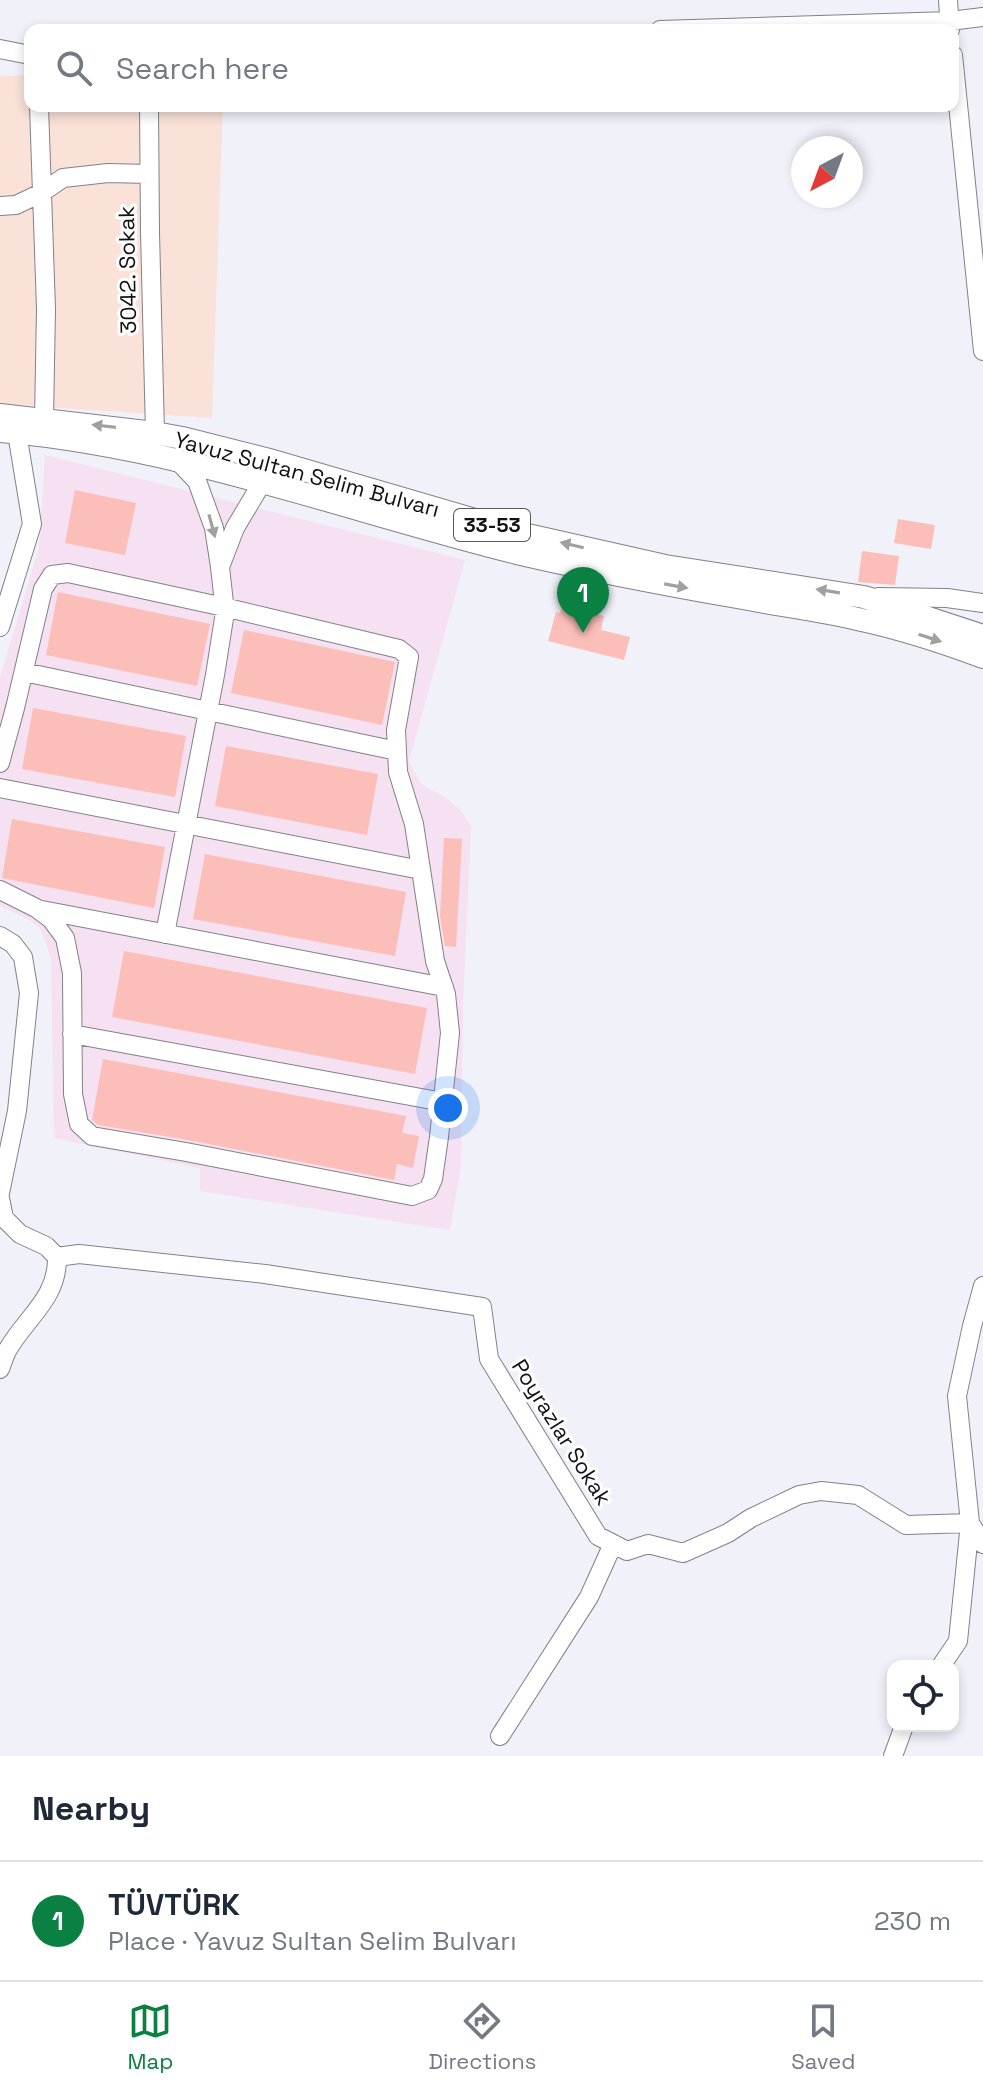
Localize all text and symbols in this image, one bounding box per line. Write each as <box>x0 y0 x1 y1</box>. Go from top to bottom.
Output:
search box <box>24 24 959 112</box>
icon: search <box>52 46 96 90</box>
text: Search here <box>116 49 289 88</box>
north arrow <box>791 136 863 208</box>
street label: 3042. Sokak <box>112 206 142 334</box>
one-way arrow <box>91 420 116 433</box>
street label: Yavuz Sultan Selim Bulvarı <box>171 425 443 523</box>
road number: 33-53 <box>454 509 530 541</box>
one-way arrow <box>207 514 219 539</box>
one-way arrow <box>559 538 584 551</box>
pin: 1 <box>557 567 609 633</box>
one-way arrow <box>663 581 688 593</box>
one-way arrow <box>815 584 840 597</box>
one-way arrow <box>918 632 942 645</box>
your location <box>428 1088 468 1128</box>
street label: Poyrazlar Sokak <box>506 1354 618 1510</box>
map controls <box>887 1660 959 1732</box>
button: locate <box>887 1660 959 1732</box>
text: Nearby <box>32 1787 150 1830</box>
text: TÜVTÜRK <box>108 1885 240 1924</box>
text: 1 <box>52 1904 64 1938</box>
text: 230 m <box>874 1904 951 1938</box>
text: Place · Yavuz Sultan Selim Bulvarı <box>108 1924 517 1958</box>
tab: Map <box>128 1999 173 2075</box>
tab: Directions <box>428 1999 536 2075</box>
tab: Saved <box>791 1999 855 2075</box>

